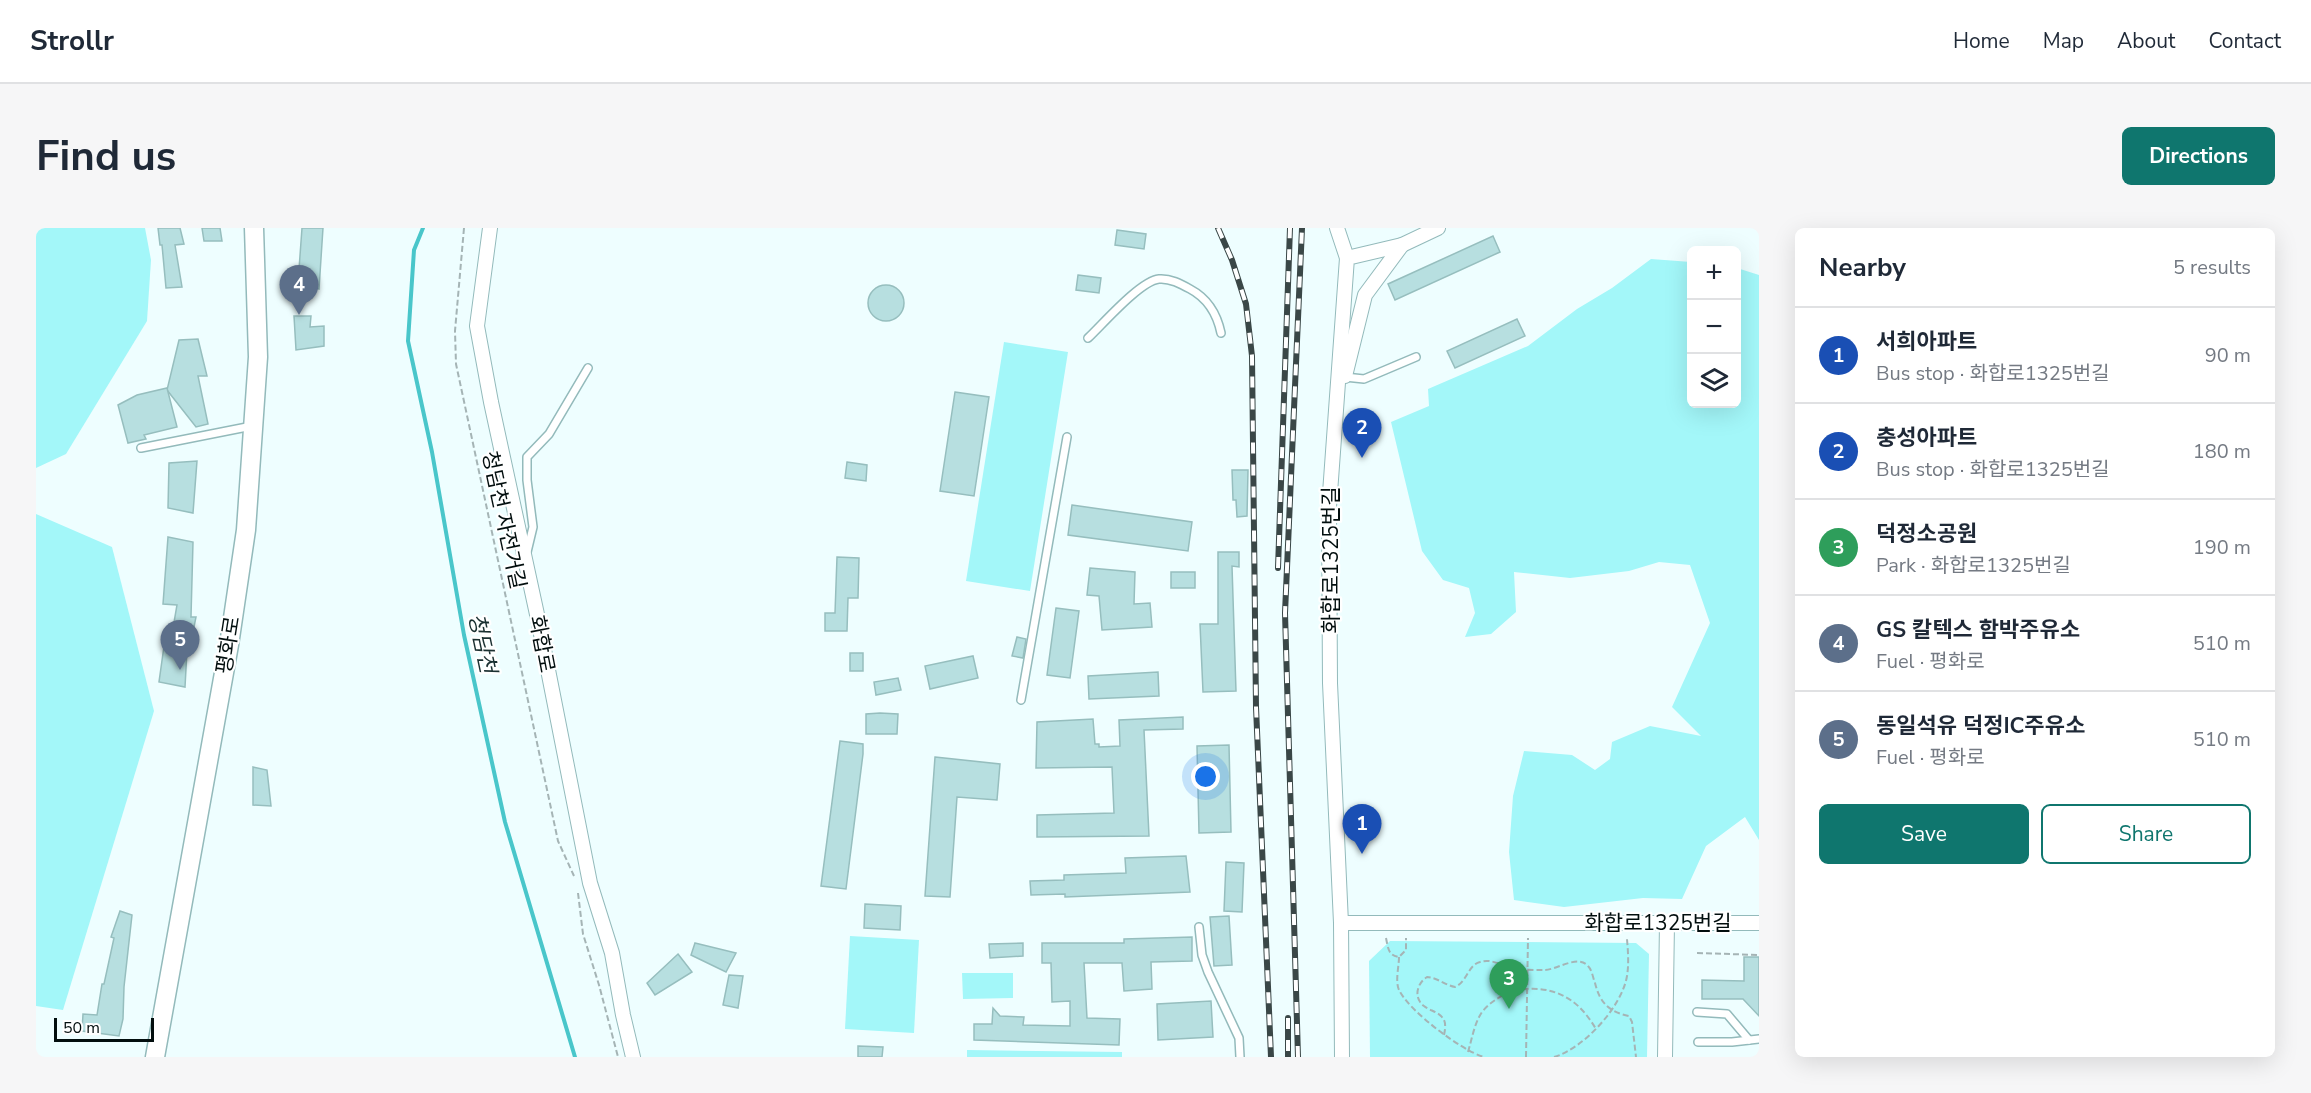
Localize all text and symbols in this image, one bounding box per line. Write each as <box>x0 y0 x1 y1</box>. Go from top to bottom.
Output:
text: Strollr <box>30 22 114 60</box>
text: Home <box>1953 27 2010 55</box>
text: Map <box>2043 27 2084 55</box>
text: About <box>2117 27 2175 55</box>
text: Contact <box>2208 27 2281 55</box>
button: Directions <box>2122 127 2275 185</box>
text: Find us <box>36 128 176 185</box>
map controls <box>1687 246 1741 408</box>
button: + <box>1687 246 1741 300</box>
text: Nearby <box>1819 250 1906 285</box>
text: 5 results <box>2173 254 2251 281</box>
pin: 4 <box>280 266 318 315</box>
button: − <box>1687 300 1741 354</box>
text: 서희아파트 <box>1876 327 1977 357</box>
text: 1 <box>1833 342 1845 369</box>
text: 90 m <box>2205 342 2251 369</box>
button: layers <box>1687 354 1741 408</box>
text: Bus stop · 화합로1325번길 <box>1876 360 2110 387</box>
pin: 2 <box>1342 408 1382 458</box>
text: 충성아파트 <box>1876 423 1977 453</box>
text: 2 <box>1833 438 1845 465</box>
text: 180 m <box>2193 438 2251 465</box>
street label: 청담천 자전거길 <box>476 448 532 592</box>
text: Bus stop · 화합로1325번길 <box>1876 456 2110 483</box>
street label: 화합로1325번길 <box>1317 487 1345 634</box>
text: 덕정소공원 <box>1876 519 1977 549</box>
text: 3 <box>1833 534 1845 561</box>
text: 190 m <box>2193 534 2251 561</box>
text: Park · 화합로1325번길 <box>1876 552 2071 579</box>
water label: 청담천 <box>461 610 504 679</box>
street label: 화합로 <box>523 613 561 675</box>
street label: 평화로 <box>210 614 246 676</box>
text: GS 칼텍스 함박주유소 <box>1876 615 2080 645</box>
pin: 5 <box>160 620 200 670</box>
text: 4 <box>1833 630 1845 657</box>
text: 510 m <box>2193 630 2251 657</box>
text: Fuel · 평화로 <box>1876 648 1985 675</box>
text: 동일석유 덕정IC주유소 <box>1876 711 2085 741</box>
text: 5 <box>1833 726 1845 753</box>
text: 510 m <box>2193 726 2251 753</box>
text: Fuel · 평화로 <box>1876 744 1985 771</box>
your location <box>1191 762 1220 791</box>
pin: 1 <box>1342 804 1382 854</box>
button: Save <box>1819 804 2029 864</box>
button: Share <box>2041 804 2251 864</box>
street label: 화합로1325번길 <box>1585 909 1732 937</box>
pin: 3 <box>1490 960 1528 1009</box>
scale bar <box>54 1015 154 1042</box>
text: 50 m <box>63 1017 100 1039</box>

